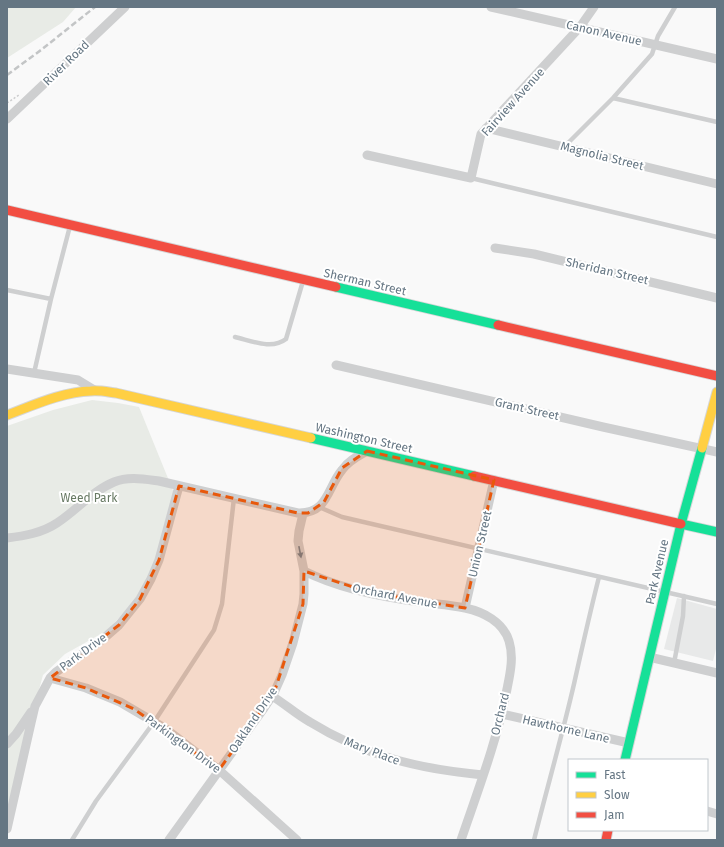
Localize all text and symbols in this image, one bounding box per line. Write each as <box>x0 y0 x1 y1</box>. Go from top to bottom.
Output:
street label: Canon Avenue <box>565 17 643 49</box>
street label: River Road <box>40 38 92 88</box>
street label: Fairview Avenue <box>479 65 547 139</box>
street label: Magnolia Street <box>559 139 646 173</box>
street label: Sheridan Street <box>564 255 650 287</box>
street label: Sherman Street <box>322 266 408 298</box>
street label: Grant Street <box>494 395 561 423</box>
street label: Washington Street <box>314 420 415 456</box>
park label: Weed Park <box>61 491 118 505</box>
street label: Union Street <box>466 509 495 579</box>
street label: Park Avenue <box>643 538 671 606</box>
one-way arrow <box>297 546 303 558</box>
street label: Orchard Avenue <box>351 581 439 611</box>
street label: Park Drive <box>57 630 109 674</box>
street label: Oakland Drive <box>226 684 280 756</box>
street label: Orchard <box>488 691 512 737</box>
street label: Parkington Drive <box>143 712 223 776</box>
street label: Hawthorne Lane <box>521 712 611 746</box>
street label: Mary Place <box>342 734 402 768</box>
legend <box>568 759 708 831</box>
text: Fast <box>604 768 626 782</box>
text: Slow <box>604 788 630 802</box>
text: Jam <box>604 808 624 822</box>

